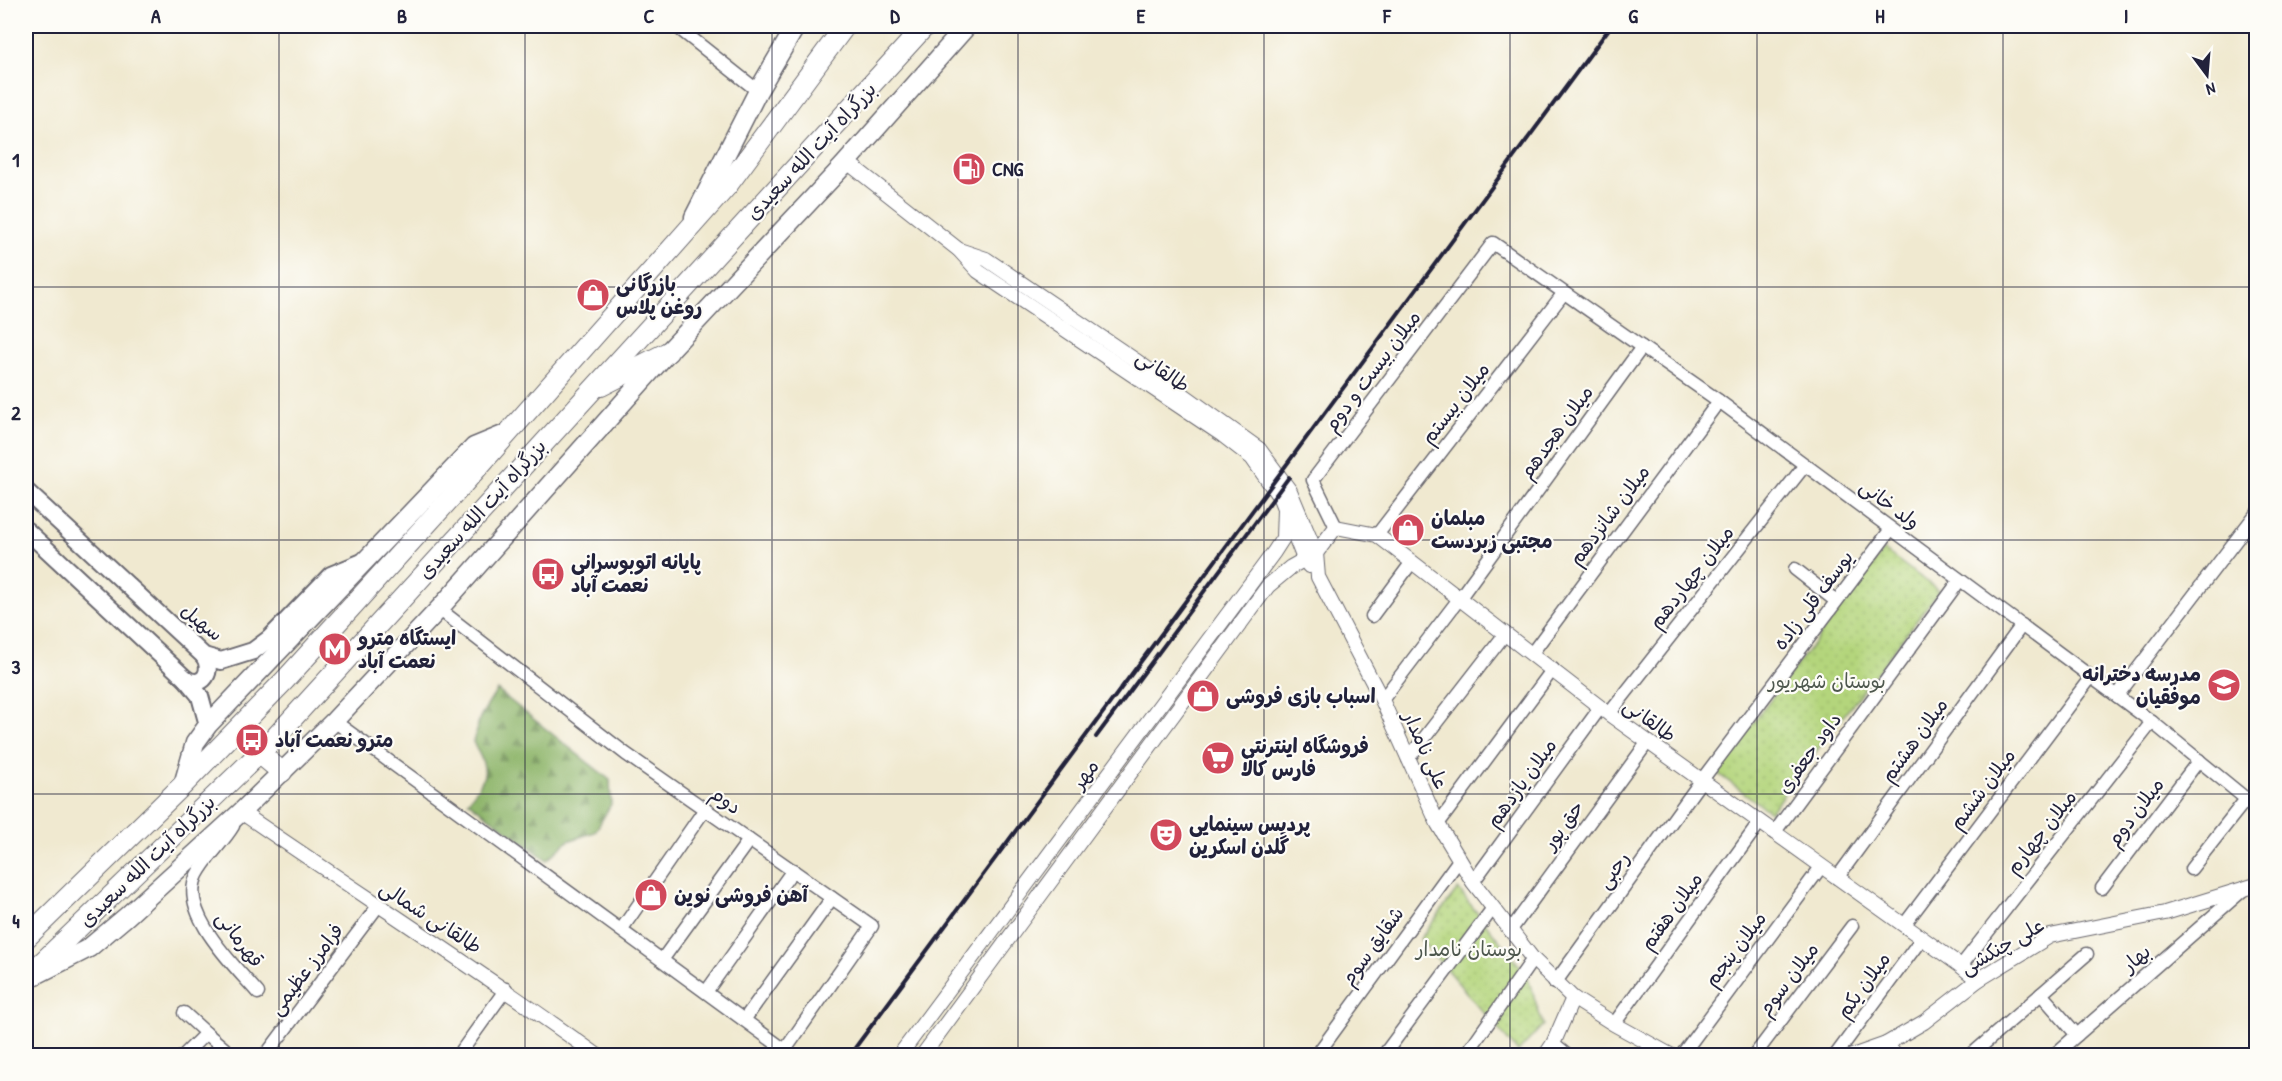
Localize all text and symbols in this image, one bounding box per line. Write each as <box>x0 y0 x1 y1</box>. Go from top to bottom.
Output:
text: A <box>151 2 161 29</box>
text: B <box>397 2 407 29</box>
text: C <box>644 2 655 29</box>
text: D <box>890 2 900 29</box>
text: E <box>1137 2 1146 29</box>
text: F <box>1382 2 1392 29</box>
text: G <box>1628 2 1638 29</box>
text: H <box>1875 2 1885 29</box>
text: I <box>2124 2 2128 29</box>
north arrow <box>2177 45 2237 105</box>
street label: بزرگراه آیت الله سعیدی <box>739 76 882 226</box>
text: N <box>2204 78 2218 101</box>
text: 1 <box>12 146 20 173</box>
fuel station icon: CNG <box>951 151 987 187</box>
place label: CNG <box>992 155 1024 182</box>
place label: بازرگانی روغن پلاس <box>616 270 702 320</box>
shop icon: بازرگانی روغن پلاس <box>575 277 611 313</box>
street label: میلان بیست و دوم <box>1317 304 1429 439</box>
street label: طالقانی <box>1131 343 1195 398</box>
street label: میلان بیستم <box>1414 356 1497 451</box>
street label: میلان هجدهم <box>1512 379 1601 486</box>
text: 2 <box>11 399 21 426</box>
street label: بزرگراه آیت الله سعیدی <box>411 433 552 585</box>
street label: میلان شانزدهم <box>1562 459 1657 572</box>
street label: ولد خانی <box>1855 472 1926 535</box>
place label: مبلمان مجتبی زبردست <box>1431 504 1553 554</box>
shop icon: مبلمان مجتبی زبردست <box>1390 512 1426 548</box>
street label: میلان چهاردهم <box>1642 520 1741 635</box>
street label: یوسف قلی زاده <box>1766 544 1859 655</box>
place label: پایانه اتوبوسرانی نعمت آباد <box>571 548 701 598</box>
bus stop icon: پایانه اتوبوسرانی نعمت آباد <box>530 556 566 592</box>
street label: سهیل <box>175 596 229 647</box>
place label: ایستگاه مترو نعمت آباد <box>356 624 456 674</box>
metro station icon: ایستگاه مترو نعمت آباد <box>317 631 353 667</box>
text: 3 <box>12 653 21 680</box>
place label: مدرسه دخترانه موفقیان <box>2082 660 2201 710</box>
park label: بوستان شهریور <box>1766 667 1886 694</box>
school or university icon: مدرسه دخترانه موفقیان <box>2206 667 2242 703</box>
shop icon: اسباب بازی فروشی <box>1185 678 1221 714</box>
place label: اسباب بازی فروشی <box>1226 682 1376 709</box>
street label: طالقانی <box>1618 691 1682 748</box>
street label: میلان هشتم <box>1874 692 1955 789</box>
street label: علی نامدار <box>1397 705 1456 793</box>
street label: داود جعفری <box>1770 707 1847 799</box>
bus stop icon: مترو نعمت آباد <box>234 722 270 758</box>
place label: مترو نعمت آباد <box>275 726 393 753</box>
place label: فروشگاه اینترنتی فارس کالا <box>1241 732 1369 782</box>
street label: میلان یازدهم <box>1479 733 1564 834</box>
supermarket icon: فروشگاه اینترنتی فارس کالا <box>1200 740 1236 776</box>
street label: میلان ششم <box>1942 743 2023 836</box>
street label: مهر <box>1063 753 1105 796</box>
street label: میلان دوم <box>2100 772 2172 854</box>
street label: دوم <box>704 779 747 822</box>
street label: میلان چهارم <box>1999 784 2084 881</box>
street label: بزرگراه آیت الله سعیدی <box>73 788 221 933</box>
street label: حق پور <box>1534 795 1590 856</box>
place label: پردیس سینمایی گلدن اسکرین <box>1189 810 1311 860</box>
theatre icon: پردیس سینمایی گلدن اسکرین <box>1148 817 1184 853</box>
street label: رحبی <box>1590 846 1635 894</box>
street label: میلان هفتم <box>1633 866 1710 956</box>
street label: طالقانی شمالی <box>375 873 488 960</box>
shop icon: آهن فروشی نوین <box>633 877 669 913</box>
place label: آهن فروشی نوین <box>674 881 809 908</box>
street label: شقایق سوم <box>1334 901 1412 993</box>
street label: قهرمانی <box>210 905 271 972</box>
street label: میلان پنجم <box>1697 905 1773 993</box>
text: 4 <box>12 907 20 934</box>
street label: علی چنکشی <box>1955 911 2049 980</box>
street label: فرامرز عظیمی <box>262 917 349 1020</box>
park label: بوستان نامدار <box>1414 935 1522 962</box>
street label: میلان سوم <box>1751 936 1827 1023</box>
street label: بهار <box>2114 937 2156 979</box>
street label: میلان یکم <box>1829 946 1897 1025</box>

